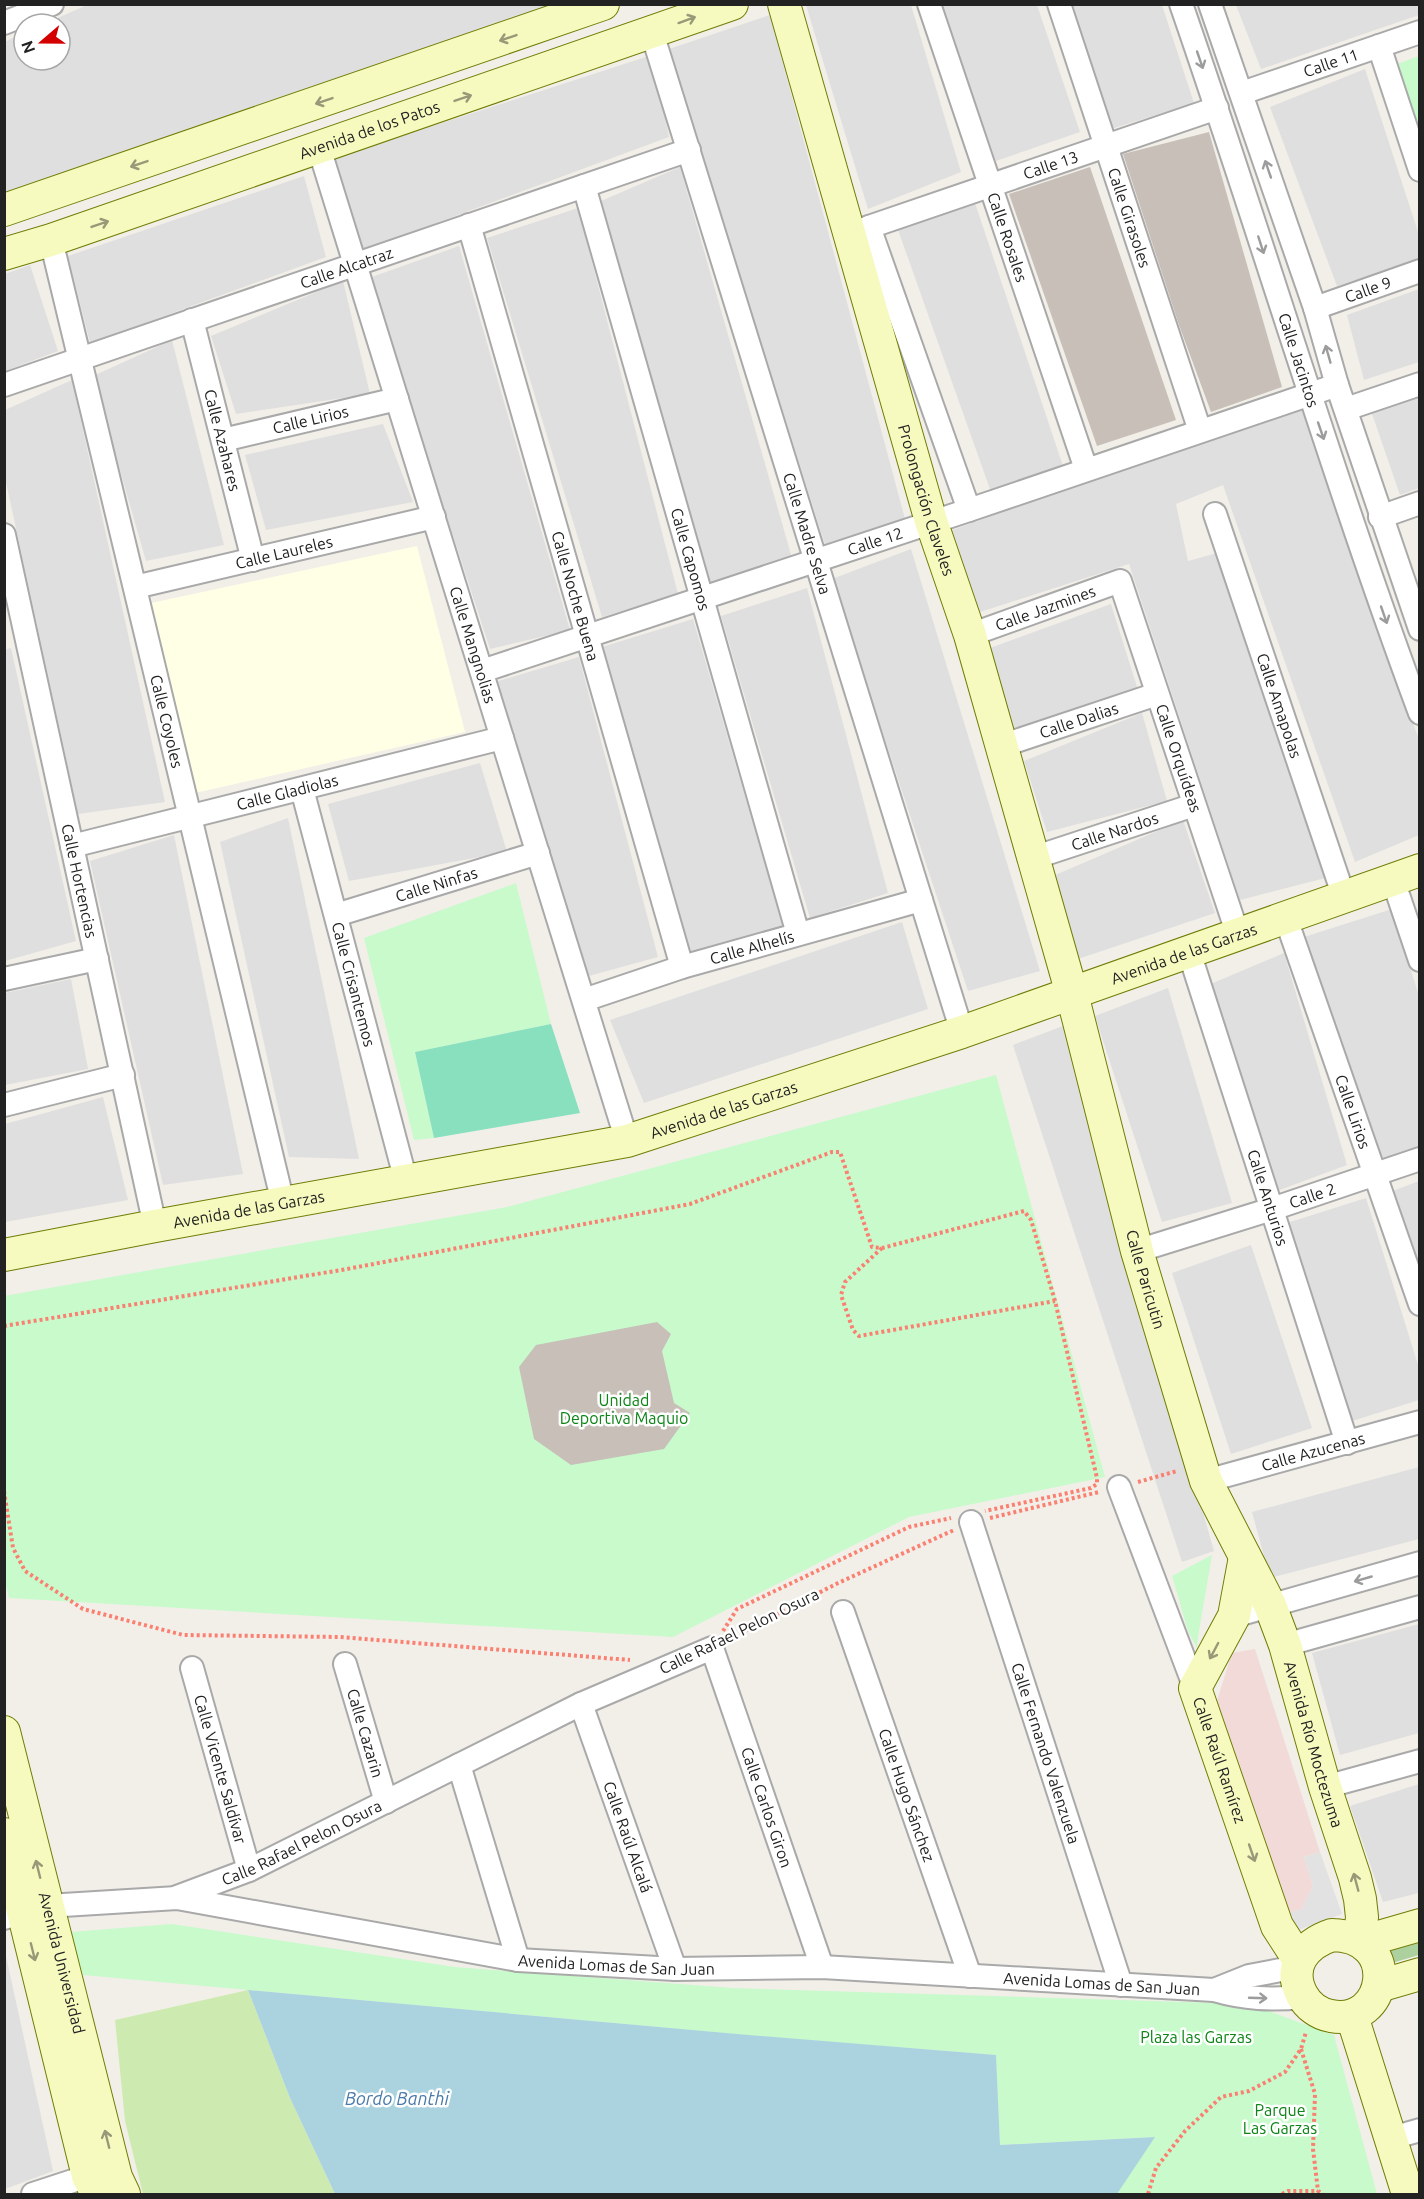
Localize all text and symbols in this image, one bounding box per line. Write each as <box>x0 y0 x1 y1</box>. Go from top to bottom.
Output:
north arrow <box>12 12 72 72</box>
one-way arrow <box>677 14 696 25</box>
one-way arrow <box>499 33 518 44</box>
text: N <box>17 38 38 56</box>
street label: Calle 11 <box>1301 45 1361 80</box>
one-way arrow <box>1196 50 1207 69</box>
one-way arrow <box>453 92 472 103</box>
one-way arrow <box>315 96 333 107</box>
street label: Avenida de los Patos <box>297 97 442 162</box>
street label: Calle 13 <box>1021 147 1081 183</box>
one-way arrow <box>130 160 149 171</box>
one-way arrow <box>1261 160 1272 179</box>
street label: Calle Girasoles <box>1105 165 1154 270</box>
street label: Calle Rosales <box>984 190 1031 284</box>
one-way arrow <box>90 217 109 228</box>
one-way arrow <box>1256 235 1267 254</box>
street label: Calle Alcatraz <box>298 243 395 292</box>
street label: Calle 9 <box>1342 273 1393 306</box>
street label: Calle Jacintos <box>1275 311 1323 409</box>
one-way arrow <box>1322 345 1333 364</box>
street label: Calle Azahares <box>201 387 244 493</box>
street label: Calle Lirios <box>271 402 350 437</box>
one-way arrow <box>1316 421 1327 440</box>
street label: Prolongación Claveles <box>895 422 958 578</box>
street label: Calle Madre Selva <box>780 470 835 597</box>
street label: Calle Capomos <box>668 506 714 612</box>
street label: Calle 12 <box>845 524 905 559</box>
street label: Calle Noche Buena <box>548 529 603 663</box>
street label: Calle Laureles <box>234 532 334 572</box>
street label: Calle Jazmines <box>993 582 1098 634</box>
street label: Calle Mangnolias <box>446 584 500 705</box>
one-way arrow <box>1379 605 1390 624</box>
street label: Calle Amapolas <box>1253 651 1306 760</box>
street label: Calle Coyoles <box>147 673 187 770</box>
street label: Calle Dalias <box>1037 699 1120 742</box>
street label: Calle Orquídeas <box>1153 701 1205 815</box>
street label: Calle Gladiolas <box>235 770 340 813</box>
street label: Calle Nardos <box>1069 808 1160 854</box>
street label: Calle Hortencias <box>58 822 101 940</box>
street label: Calle Ninfas <box>393 863 480 905</box>
street label: Avenida de las Garzas <box>1108 919 1259 988</box>
street label: Calle Crisantemos <box>329 920 379 1049</box>
street label: Calle Alhelís <box>708 927 796 968</box>
street label: Calle Lirios <box>1332 1072 1374 1151</box>
street label: Avenida de las Garzas <box>648 1077 800 1142</box>
street label: Calle Anturios <box>1244 1147 1292 1248</box>
street label: Calle 2 <box>1287 1179 1338 1212</box>
street label: Avenida de las Garzas <box>172 1187 326 1232</box>
street label: Calle Paricutin <box>1123 1228 1169 1331</box>
park label: Unidad Deportiva Maquio <box>560 1391 688 1427</box>
street label: Calle Azucenas <box>1259 1429 1367 1474</box>
one-way arrow <box>1354 1574 1373 1585</box>
street label: Calle Rafael Pelon Osura <box>656 1584 822 1678</box>
one-way arrow <box>1208 1642 1219 1660</box>
street label: Avenida Río Moctezuma <box>1281 1659 1347 1830</box>
street label: Calle Fernando Valenzuela <box>1008 1660 1084 1846</box>
street label: Calle Cazarin <box>344 1686 387 1780</box>
street label: Calle Vicente Saldívar <box>191 1693 250 1846</box>
street label: Calle Raúl Ramírez <box>1190 1694 1250 1825</box>
street label: Calle Hugo Sánchez <box>875 1726 938 1864</box>
street label: Calle Carlos Giron <box>738 1745 796 1870</box>
street label: Calle Raúl Alcalá <box>600 1779 656 1895</box>
street label: Calle Rafael Pelon Osura <box>219 1796 384 1888</box>
one-way arrow <box>1247 1843 1258 1862</box>
one-way arrow <box>31 1859 43 1878</box>
one-way arrow <box>1350 1873 1361 1892</box>
street label: Avenida Universidad <box>36 1890 89 2036</box>
one-way arrow <box>28 1942 40 1961</box>
street label: Avenida Lomas de San Juan <box>517 1951 715 1978</box>
street label: Avenida Lomas de San Juan <box>1003 1969 1201 1998</box>
one-way arrow <box>1247 1993 1267 2004</box>
park label: Plaza las Garzas <box>1140 2028 1252 2046</box>
water label: Bordo Banthi <box>345 2088 449 2108</box>
park label: Parque Las Garzas <box>1243 2101 1317 2137</box>
one-way arrow <box>100 2130 112 2149</box>

